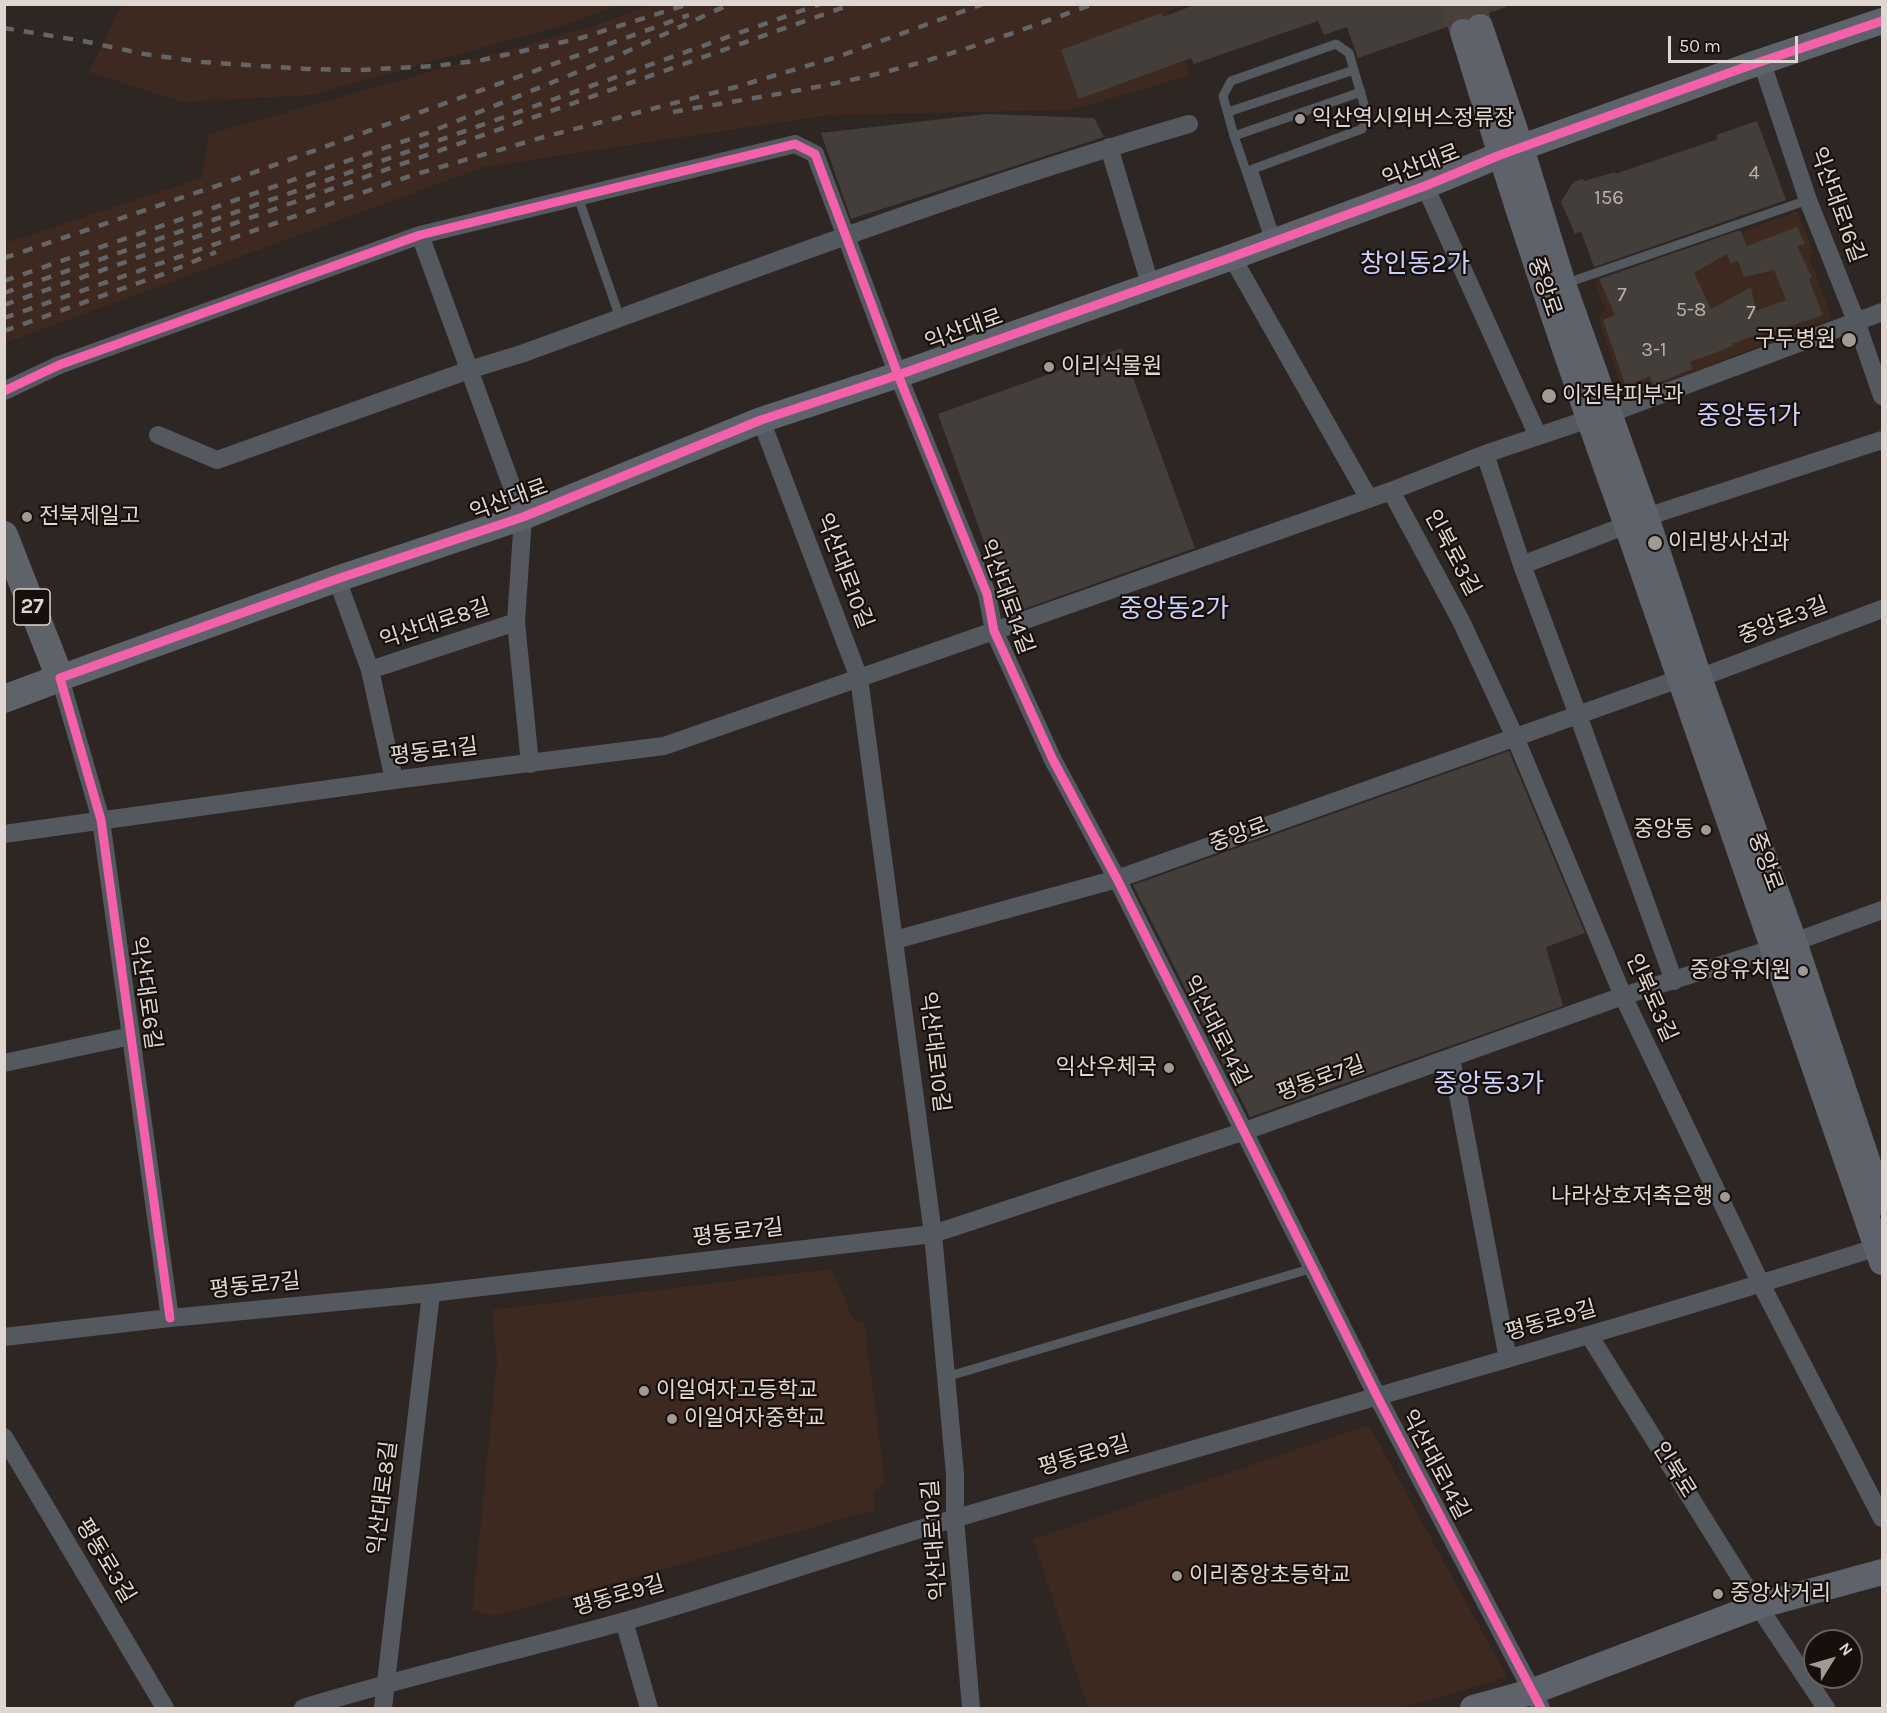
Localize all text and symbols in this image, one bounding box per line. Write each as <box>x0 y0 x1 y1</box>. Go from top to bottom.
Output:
scale bar <box>1671 24 1802 62</box>
text: 50 m <box>1679 35 1721 57</box>
place label: 익산역시외버스정류장 <box>1312 106 1514 132</box>
marker: 익산역시외버스정류장 <box>1293 112 1307 126</box>
street label: 익산대로 <box>1378 139 1464 193</box>
street label: 익산대로16길 <box>1804 144 1870 266</box>
house number: 4 <box>1748 161 1760 185</box>
house number: 156 <box>1594 186 1624 210</box>
district label: 창인동2가 <box>1360 249 1470 281</box>
street label: 중앙로 <box>1522 254 1566 320</box>
house number: 7 <box>1617 283 1627 307</box>
house number: 5-8 <box>1676 298 1706 322</box>
house number: 7 <box>1746 301 1756 325</box>
street label: 익산대로 <box>921 304 1007 356</box>
place label: 구두병원 <box>1755 327 1836 353</box>
marker: 구두병원 <box>1840 331 1858 349</box>
house number: 3-1 <box>1641 338 1667 362</box>
place label: 이리식물원 <box>1061 354 1162 380</box>
marker: 이리식물원 <box>1042 360 1056 374</box>
place label: 이진탁피부과 <box>1562 383 1683 409</box>
marker: 이진탁피부과 <box>1540 387 1558 405</box>
district label: 중앙동1가 <box>1697 401 1801 433</box>
street label: 익산대로 <box>466 474 552 526</box>
place label: 전북제일고 <box>39 504 140 530</box>
street label: 인북로3길 <box>1418 505 1486 601</box>
marker: 전북제일고 <box>20 510 34 524</box>
street label: 익산대로10길 <box>810 510 878 632</box>
place label: 이리방사선과 <box>1668 530 1789 556</box>
marker: 이리방사선과 <box>1646 534 1664 552</box>
street label: 익산대로14길 <box>973 536 1039 658</box>
road number: 27 <box>14 589 50 625</box>
street label: 중앙로3길 <box>1734 592 1832 650</box>
street label: 익산대로8길 <box>376 594 494 654</box>
district label: 중앙동2가 <box>1119 594 1229 626</box>
street label: 평동로1길 <box>389 734 479 770</box>
street label: 중앙로 <box>1206 812 1272 858</box>
place label: 중앙동 <box>1633 817 1694 843</box>
marker: 중앙동 <box>1699 823 1713 837</box>
street label: 중앙로 <box>1742 829 1788 895</box>
street label: 익산대로6길 <box>124 935 166 1051</box>
street label: 인북로3길 <box>1620 950 1682 1046</box>
place label: 중앙유치원 <box>1690 958 1791 984</box>
marker: 중앙유치원 <box>1796 964 1810 978</box>
street label: 익산대로14길 <box>1177 971 1255 1091</box>
street label: 익산대로10길 <box>913 990 955 1114</box>
street label: 평동로7길 <box>1274 1051 1368 1107</box>
place label: 익산우체국 <box>1056 1055 1157 1081</box>
marker: 익산우체국 <box>1162 1061 1176 1075</box>
district label: 중앙동3가 <box>1433 1069 1545 1101</box>
place label: 나라상호저축은행 <box>1551 1184 1713 1210</box>
marker: 나라상호저축은행 <box>1718 1190 1732 1204</box>
street label: 평동로7길 <box>691 1214 785 1252</box>
street label: 평동로7길 <box>208 1268 302 1304</box>
street label: 평동로9길 <box>1502 1295 1600 1347</box>
place label: 이일여자고등학교 <box>656 1378 818 1404</box>
marker: 이일여자고등학교 <box>637 1384 651 1398</box>
street label: 익산대로14길 <box>1395 1405 1475 1525</box>
place label: 이일여자중학교 <box>684 1406 826 1432</box>
marker: 이일여자중학교 <box>665 1412 679 1426</box>
street label: 평동로9길 <box>1035 1430 1133 1482</box>
street label: 인북로 <box>1647 1437 1701 1503</box>
street label: 익산대로8길 <box>363 1439 403 1557</box>
street label: 익산대로10길 <box>918 1478 952 1602</box>
street label: 평동로3길 <box>69 1514 141 1608</box>
place label: 이리중앙초등학교 <box>1189 1563 1351 1589</box>
marker: 이리중앙초등학교 <box>1170 1569 1184 1583</box>
street label: 평동로9길 <box>570 1570 668 1622</box>
place label: 중앙사거리 <box>1730 1581 1831 1607</box>
marker: 중앙사거리 <box>1711 1587 1725 1601</box>
north arrow <box>1803 1629 1863 1689</box>
text: N <box>1835 1639 1857 1659</box>

